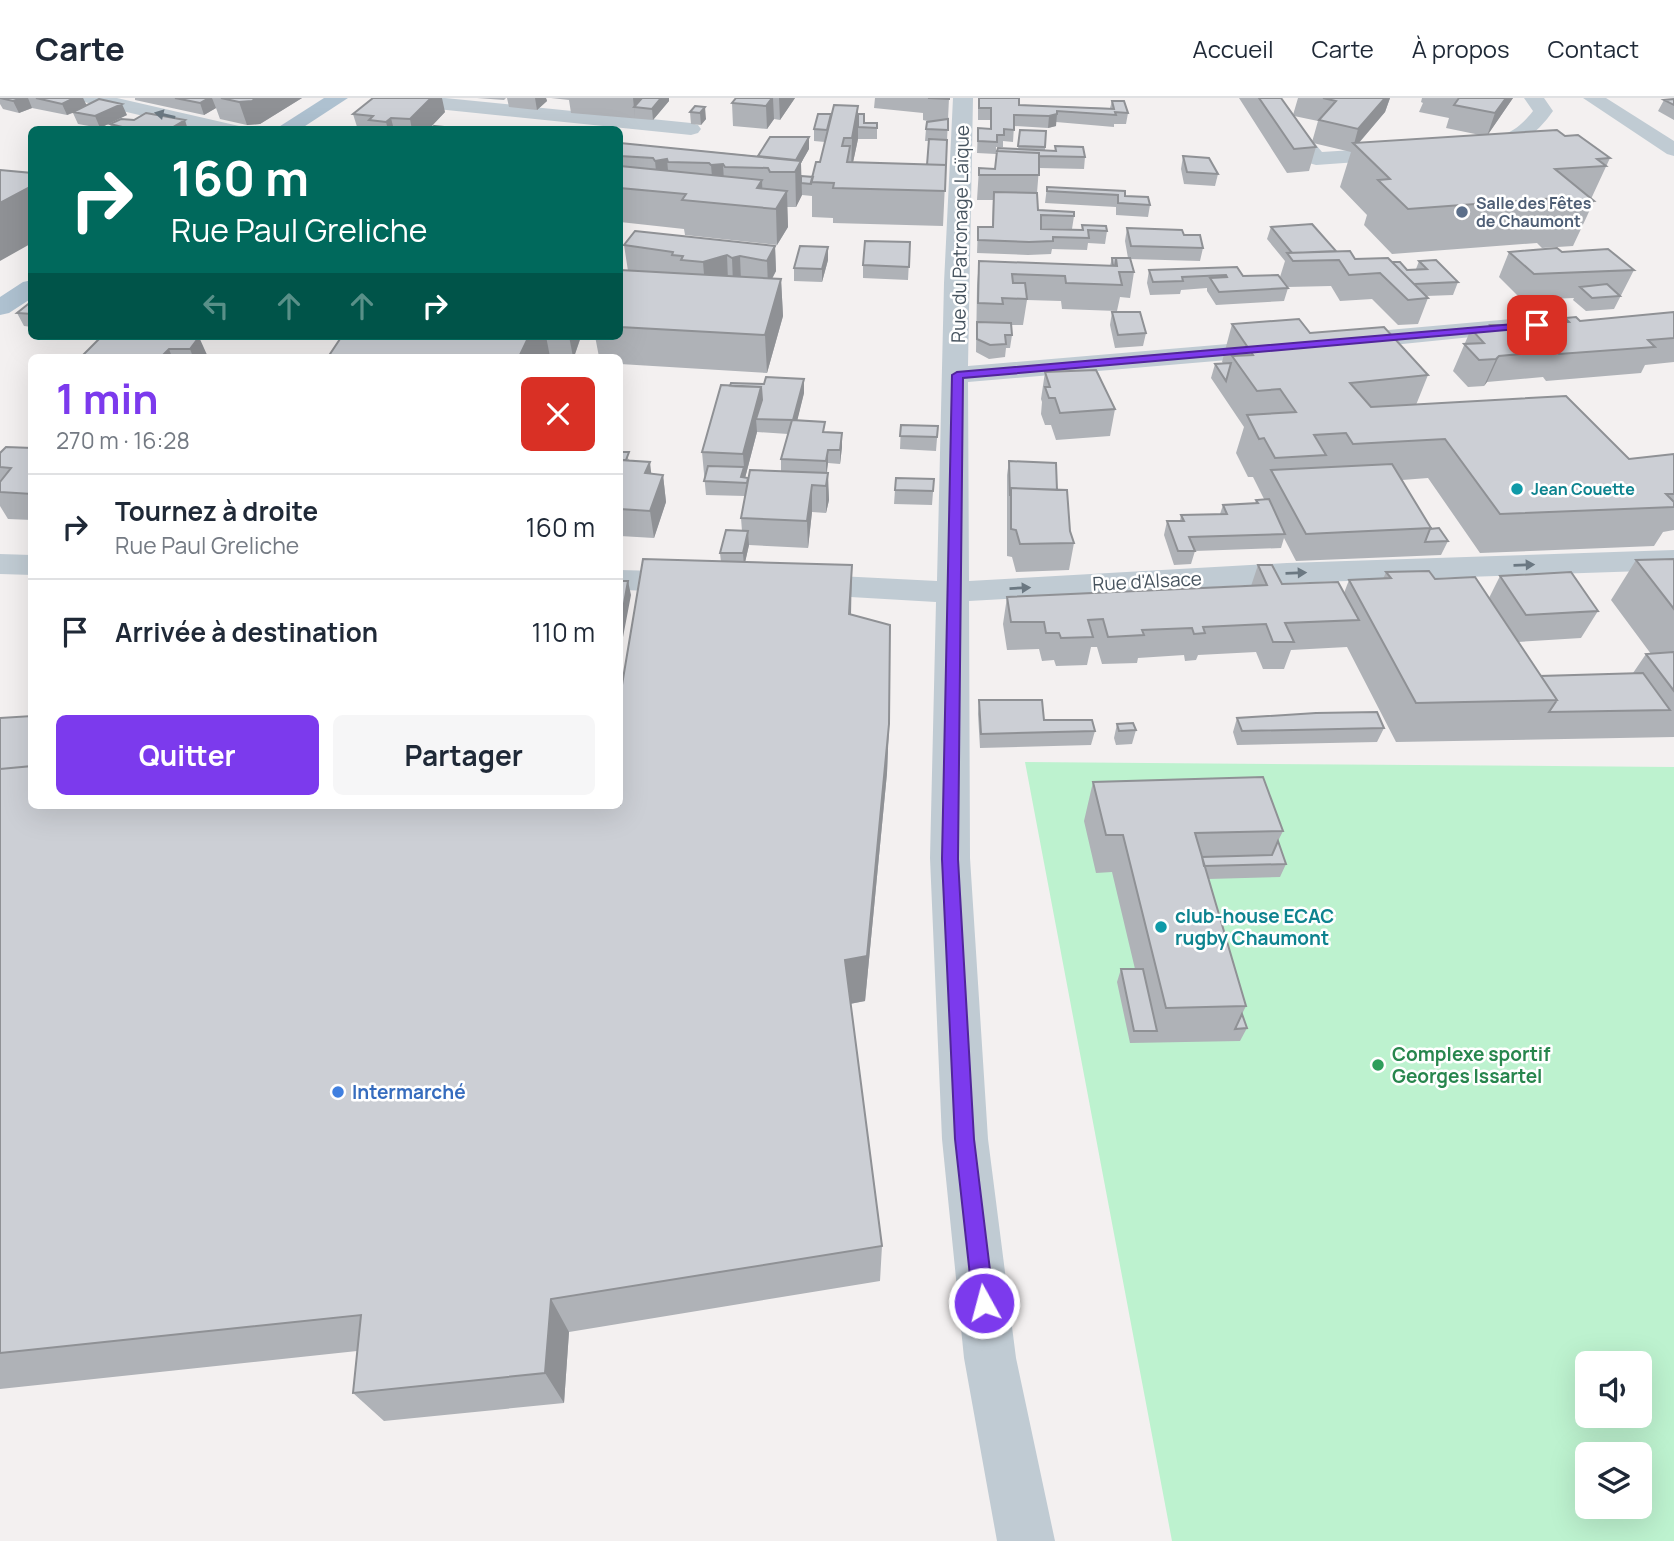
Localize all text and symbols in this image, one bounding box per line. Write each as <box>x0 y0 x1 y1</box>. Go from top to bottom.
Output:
text: Carte <box>35 26 125 71</box>
text: Accueil <box>1193 32 1273 65</box>
text: Carte <box>1311 32 1374 65</box>
text: À propos <box>1412 32 1510 65</box>
text: Contact <box>1548 32 1639 65</box>
one-way arrow <box>154 109 176 120</box>
street label: Rue du Patronage Laïque <box>945 125 975 343</box>
text: 160 m <box>171 144 309 211</box>
icon: right <box>56 154 147 245</box>
place label: Salle des Fêtes de Chaumont <box>1476 192 1592 232</box>
marker: Salle des Fêtes de Chaumont <box>1454 204 1470 220</box>
text: Rue Paul Greliche <box>171 208 427 252</box>
icon: left <box>197 287 235 325</box>
icon: ahead <box>270 287 308 325</box>
icon: ahead <box>343 287 381 325</box>
icon: right <box>416 287 454 325</box>
pin <box>1507 295 1567 355</box>
icon: arrive <box>1518 306 1556 344</box>
text: 1 min <box>56 369 159 427</box>
button: close <box>521 377 595 451</box>
text: 270 m · 16:28 <box>56 424 190 456</box>
place label: Jean Couette <box>1531 478 1635 500</box>
marker: Jean Couette <box>1509 481 1525 497</box>
text: Tournez à droite <box>115 493 318 529</box>
icon: right <box>56 508 94 546</box>
text: 160 m <box>526 509 595 545</box>
text: Rue Paul Greliche <box>115 529 299 561</box>
one-way arrow <box>1513 559 1535 570</box>
street label: Rue d'Alsace <box>1092 565 1202 597</box>
one-way arrow <box>1286 567 1308 578</box>
one-way arrow <box>1010 582 1032 593</box>
icon: arrive <box>56 613 94 651</box>
text: Arrivée à destination <box>115 614 378 650</box>
text: 110 m <box>532 614 595 650</box>
button: Quitter <box>56 715 319 795</box>
button: Partager <box>333 715 595 795</box>
place label: club-house ECAC rugby Chaumont <box>1175 903 1334 951</box>
marker: club-house ECAC rugby Chaumont <box>1153 919 1169 935</box>
place label: Complexe sportif Georges Issartel <box>1392 1041 1550 1089</box>
marker: Complexe sportif Georges Issartel <box>1370 1057 1386 1073</box>
place label: Intermarché <box>352 1079 466 1105</box>
marker: Intermarché <box>330 1084 346 1100</box>
position arrow <box>947 1266 1021 1340</box>
map controls <box>1575 1351 1652 1519</box>
button: sound <box>1575 1351 1652 1428</box>
button: layers <box>1575 1442 1652 1519</box>

